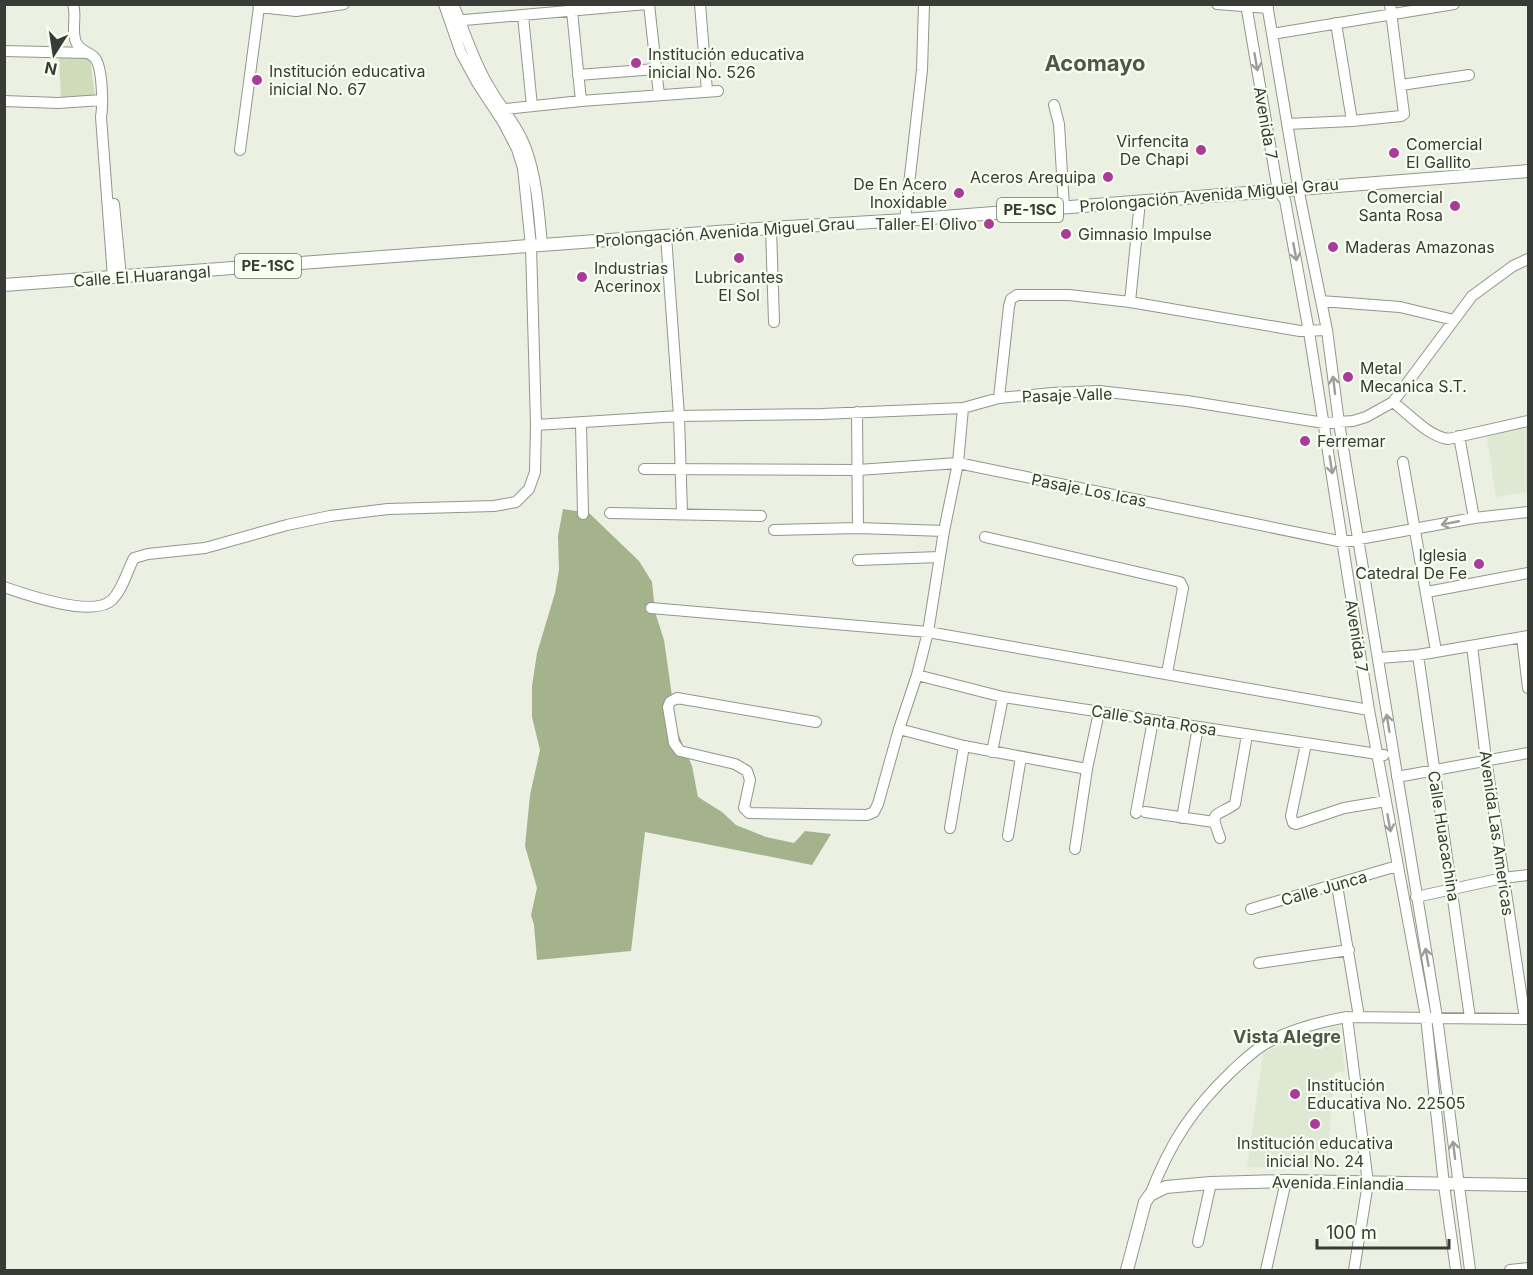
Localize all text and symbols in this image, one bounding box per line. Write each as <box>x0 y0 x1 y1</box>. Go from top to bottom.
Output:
north arrow <box>24 24 84 84</box>
place label: Institución educativa inicial No. 526 <box>648 44 804 82</box>
district label: Acomayo <box>1044 50 1146 76</box>
one-way arrow <box>1250 52 1261 72</box>
marker: Institución educativa inicial No. 526 <box>629 56 643 70</box>
text: N <box>43 58 59 80</box>
place label: Institución educativa inicial No. 67 <box>269 61 425 99</box>
marker: Institución educativa inicial No. 67 <box>250 73 264 87</box>
street label: Avenida 7 <box>1250 85 1282 161</box>
place label: Virfencita De Chapi <box>1116 131 1189 169</box>
place label: Comercial El Gallito <box>1406 134 1482 172</box>
marker: Virfencita De Chapi <box>1194 143 1208 157</box>
marker: Comercial El Gallito <box>1387 146 1401 160</box>
place label: Aceros Arequipa <box>970 167 1096 187</box>
marker: Aceros Arequipa <box>1101 170 1115 184</box>
place label: De En Acero Inoxidable <box>853 174 947 212</box>
street label: Prolongación Avenida Miguel Grau <box>1079 174 1339 216</box>
marker: De En Acero Inoxidable <box>952 186 966 200</box>
place label: Comercial Santa Rosa <box>1358 187 1443 225</box>
road number: PE-1SC <box>997 198 1063 222</box>
marker: Comercial Santa Rosa <box>1448 199 1462 213</box>
street label: Prolongación Avenida Miguel Grau <box>595 213 855 251</box>
place label: Taller El Olivo <box>875 214 977 234</box>
marker: Taller El Olivo <box>982 217 996 231</box>
place label: Gimnasio Impulse <box>1078 224 1212 244</box>
marker: Gimnasio Impulse <box>1059 227 1073 241</box>
place label: Maderas Amazonas <box>1345 237 1495 257</box>
marker: Maderas Amazonas <box>1326 240 1340 254</box>
one-way arrow <box>1289 242 1300 262</box>
marker: Lubricantes El Sol <box>732 251 746 265</box>
road number: PE-1SC <box>235 254 301 278</box>
place label: Industrias Acerinox <box>594 258 668 296</box>
street label: Calle El Huarangal <box>73 261 211 291</box>
place label: Lubricantes El Sol <box>694 267 784 305</box>
marker: Industrias Acerinox <box>575 270 589 284</box>
place label: Metal Mecanica S.T. <box>1360 358 1467 396</box>
marker: Metal Mecanica S.T. <box>1341 370 1355 384</box>
one-way arrow <box>1329 376 1340 396</box>
street label: Pasaje Valle <box>1021 383 1113 407</box>
place label: Ferremar <box>1317 431 1386 451</box>
marker: Ferremar <box>1298 434 1312 448</box>
one-way arrow <box>1325 455 1336 474</box>
street label: Pasaje Los Icas <box>1030 469 1148 511</box>
one-way arrow <box>1441 518 1460 529</box>
place label: Iglesia Catedral De Fe <box>1355 545 1467 583</box>
marker: Iglesia Catedral De Fe <box>1472 557 1486 571</box>
street label: Avenida 7 <box>1341 598 1373 674</box>
street label: Calle Santa Rosa <box>1090 700 1218 740</box>
one-way arrow <box>1383 714 1394 733</box>
street label: Avenida Las Americas <box>1475 749 1519 917</box>
street label: Calle Huacachina <box>1424 769 1464 903</box>
one-way arrow <box>1384 813 1395 833</box>
street label: Calle Junca <box>1279 866 1369 910</box>
one-way arrow <box>1421 948 1432 967</box>
district label: Vista Alegre <box>1233 1026 1341 1047</box>
place label: Institución Educativa No. 22505 <box>1307 1075 1465 1113</box>
marker: Institución Educativa No. 22505 <box>1288 1087 1302 1101</box>
marker: Institución educativa inicial No. 24 <box>1308 1117 1322 1131</box>
place label: Institución educativa inicial No. 24 <box>1237 1133 1393 1171</box>
one-way arrow <box>1449 1141 1460 1160</box>
street label: Avenida Finlandia <box>1272 1172 1404 1194</box>
scale bar <box>1317 1212 1449 1250</box>
text: 100 m <box>1326 1222 1377 1243</box>

